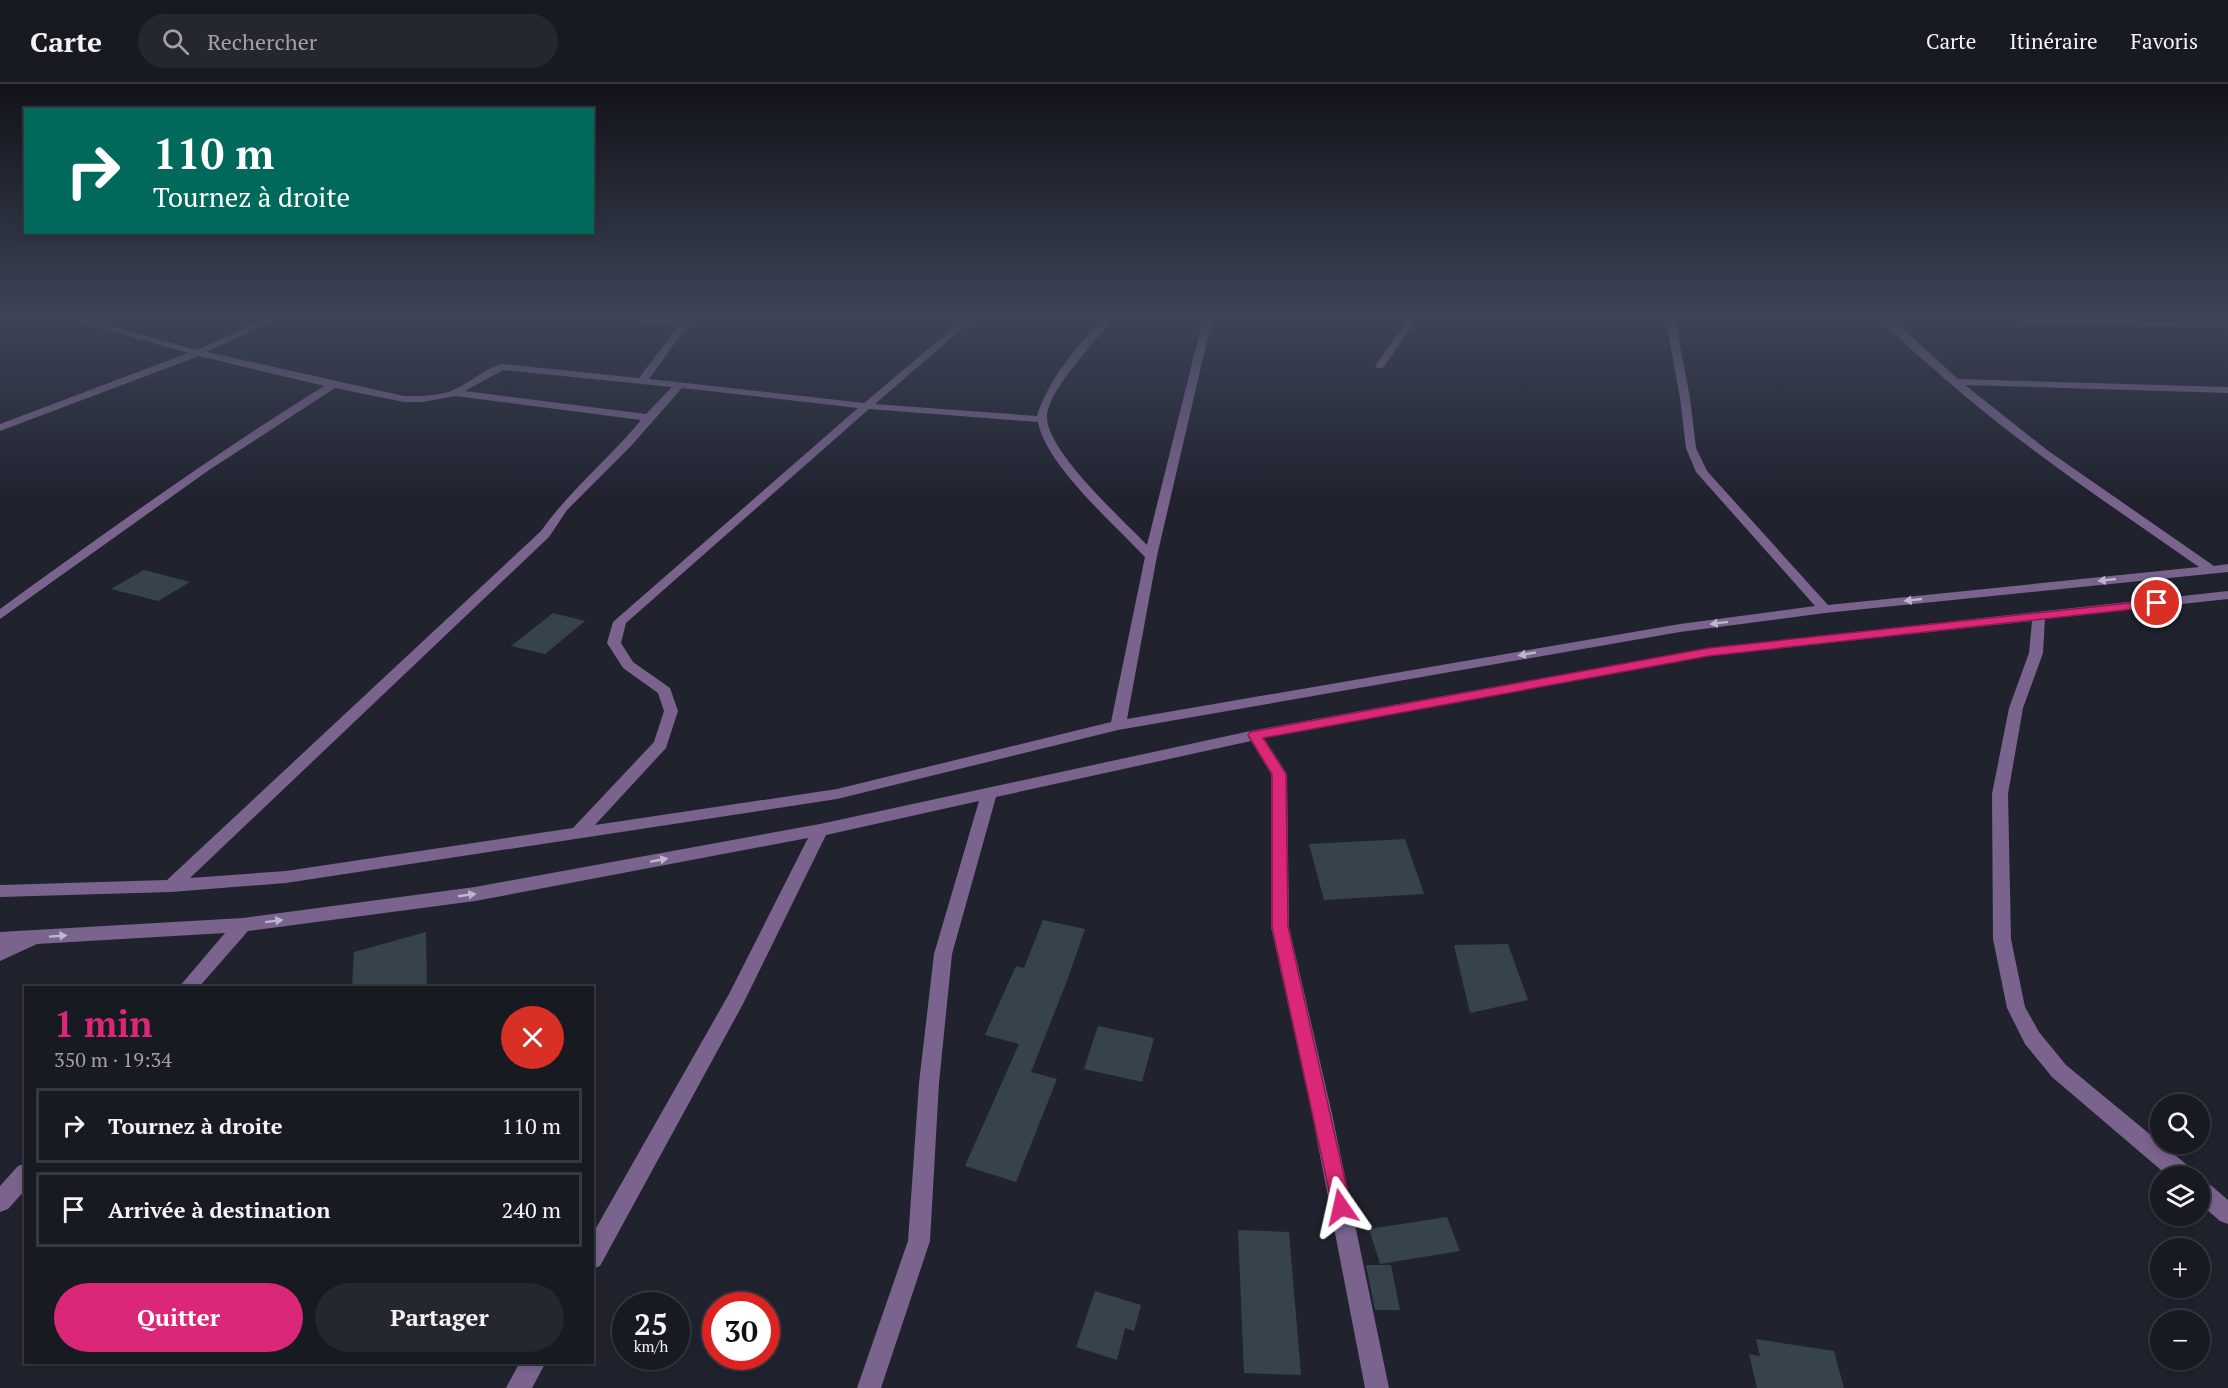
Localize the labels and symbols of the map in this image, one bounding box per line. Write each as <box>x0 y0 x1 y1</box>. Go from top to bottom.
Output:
one-way arrow <box>2098 575 2117 585</box>
pin <box>2131 577 2182 628</box>
one-way arrow <box>1904 595 1923 605</box>
one-way arrow <box>1710 618 1729 627</box>
one-way arrow <box>1517 650 1536 659</box>
one-way arrow <box>650 855 669 864</box>
one-way arrow <box>458 891 477 900</box>
one-way arrow <box>264 916 283 926</box>
one-way arrow <box>49 932 68 941</box>
position arrow <box>1309 1175 1373 1239</box>
speed limit sign: 30 <box>702 1292 780 1370</box>

